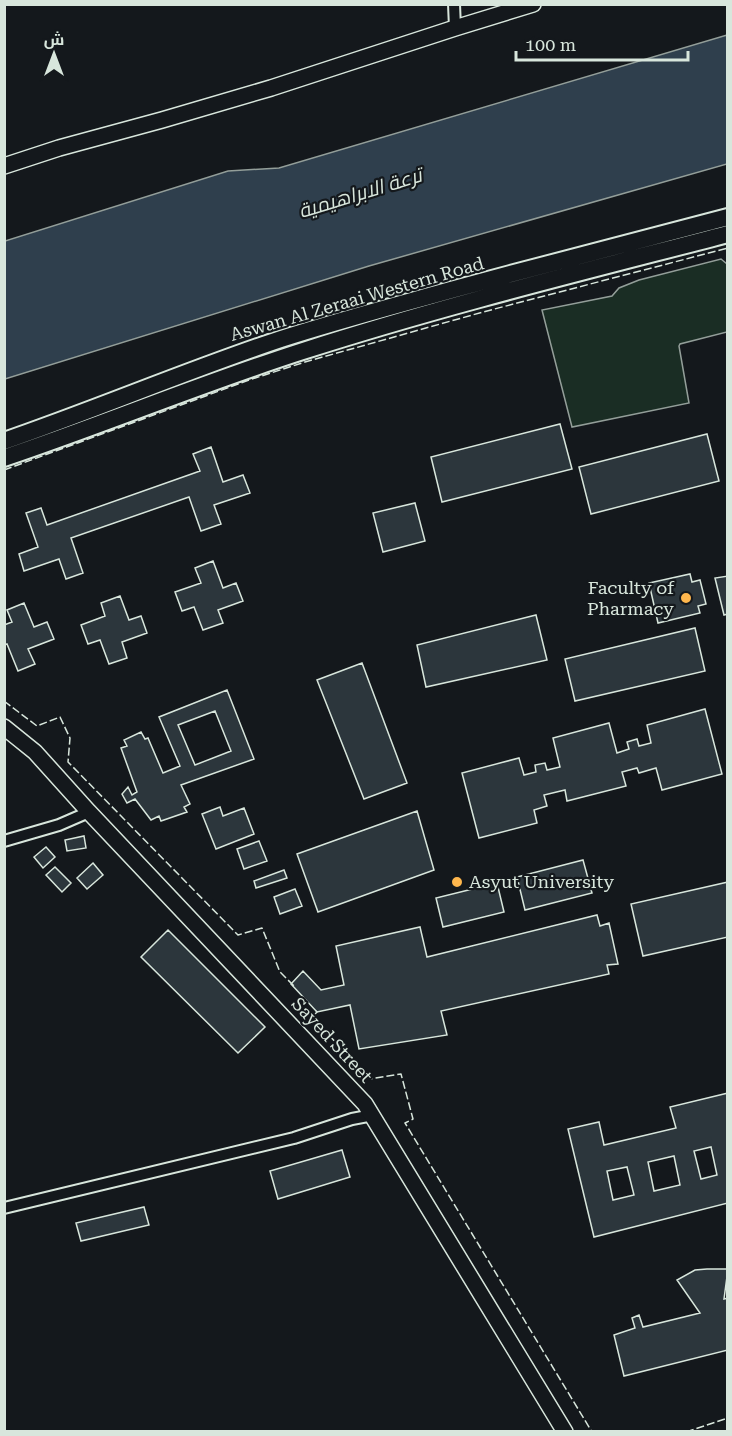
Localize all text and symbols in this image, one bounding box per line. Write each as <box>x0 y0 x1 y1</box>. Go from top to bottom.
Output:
north arrow <box>24 24 84 84</box>
scale bar <box>516 24 688 62</box>
text: ش <box>44 30 64 49</box>
text: 100 m <box>525 34 576 55</box>
water label: ترعة الابراهيمية <box>296 162 428 223</box>
street label: Aswan Al Zeraai Western Road <box>228 252 487 345</box>
place label: Faculty of Pharmacy <box>587 577 675 619</box>
marker: Faculty of Pharmacy <box>679 591 693 605</box>
place label: Asyut University <box>469 871 614 892</box>
marker: Asyut University <box>450 875 464 889</box>
street label: Sayed Street <box>288 993 377 1087</box>

